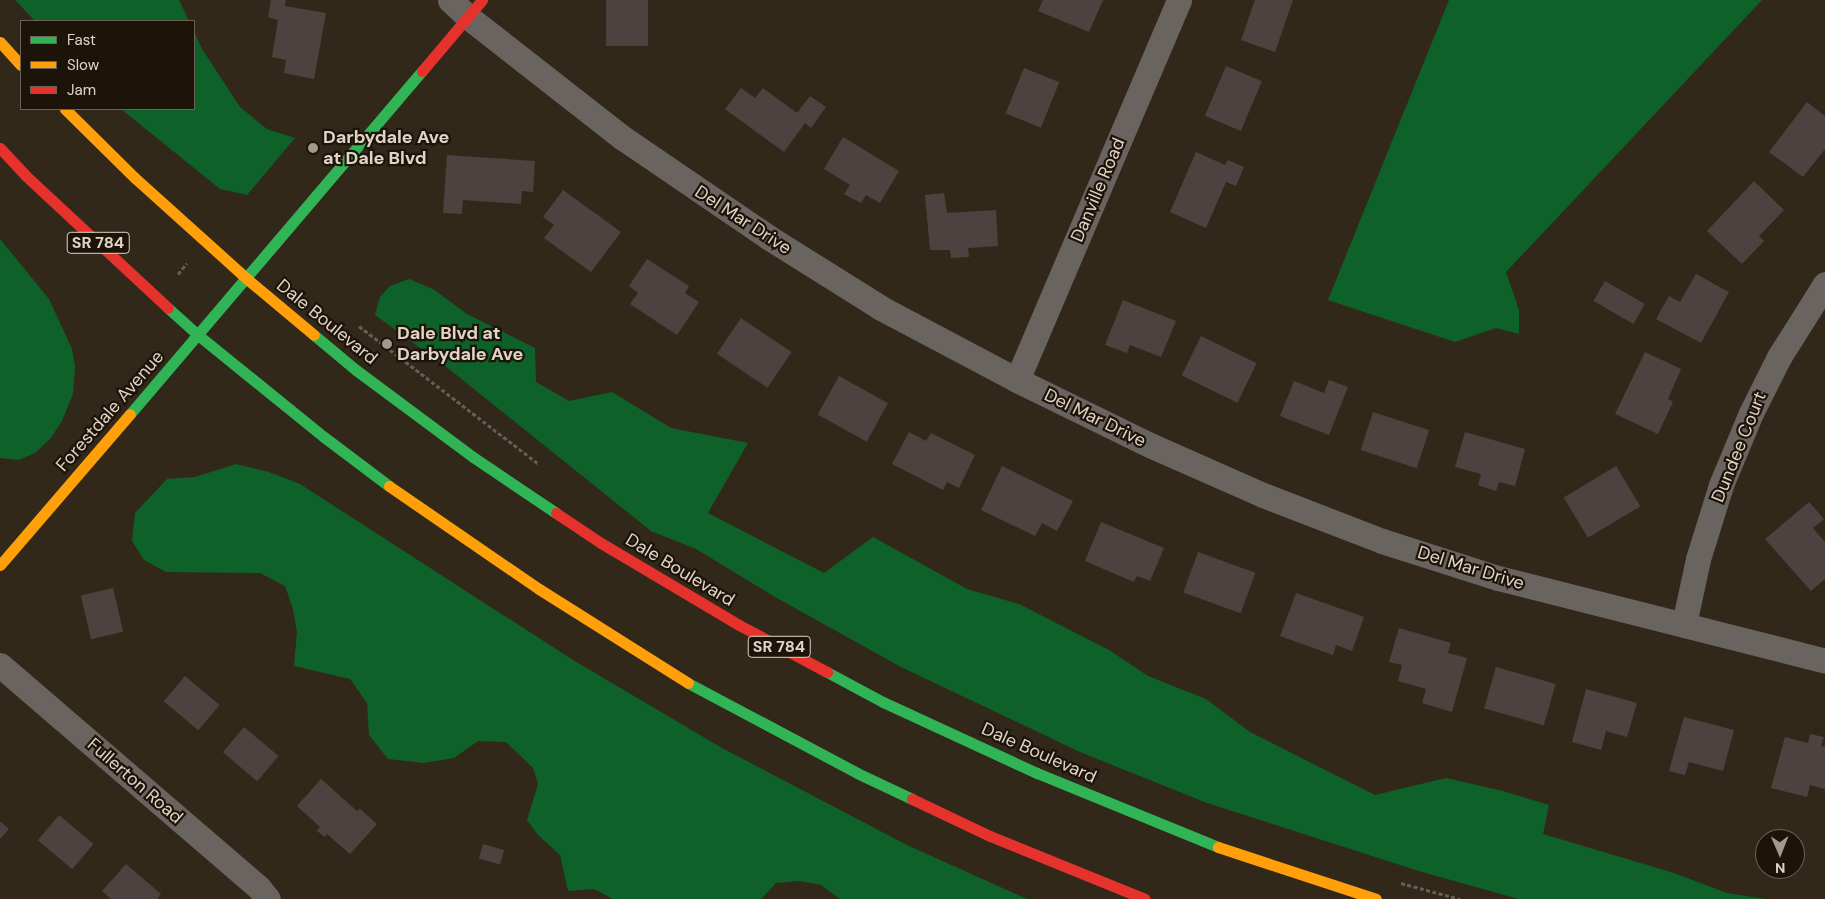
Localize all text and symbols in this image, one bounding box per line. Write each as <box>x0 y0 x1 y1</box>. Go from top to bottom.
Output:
legend <box>20 20 195 110</box>
text: Fast <box>67 30 96 50</box>
text: Slow <box>67 55 99 75</box>
text: Jam <box>67 80 96 100</box>
place label: Darbydale Ave at Dale Blvd <box>323 127 449 170</box>
street label: Danville Road <box>1066 135 1130 245</box>
marker: Darbydale Ave at Dale Blvd <box>307 142 319 154</box>
street label: Del Mar Drive <box>691 181 795 259</box>
road number: SR 784 <box>66 230 130 256</box>
street label: Dale Boulevard <box>272 275 382 369</box>
place label: Dale Blvd at Darbydale Ave <box>397 323 523 366</box>
marker: Dale Blvd at Darbydale Ave <box>381 338 393 350</box>
street label: Forestdale Avenue <box>52 346 168 476</box>
street label: Del Mar Drive <box>1041 384 1149 452</box>
street label: Dundee Court <box>1707 389 1771 505</box>
street label: Dale Boulevard <box>622 529 738 611</box>
street label: Del Mar Drive <box>1415 542 1527 594</box>
road number: SR 784 <box>746 634 812 660</box>
street label: Dale Boulevard <box>978 718 1100 788</box>
street label: Fullerton Road <box>83 734 187 828</box>
north arrow <box>1755 829 1805 879</box>
text: N <box>1775 859 1786 877</box>

